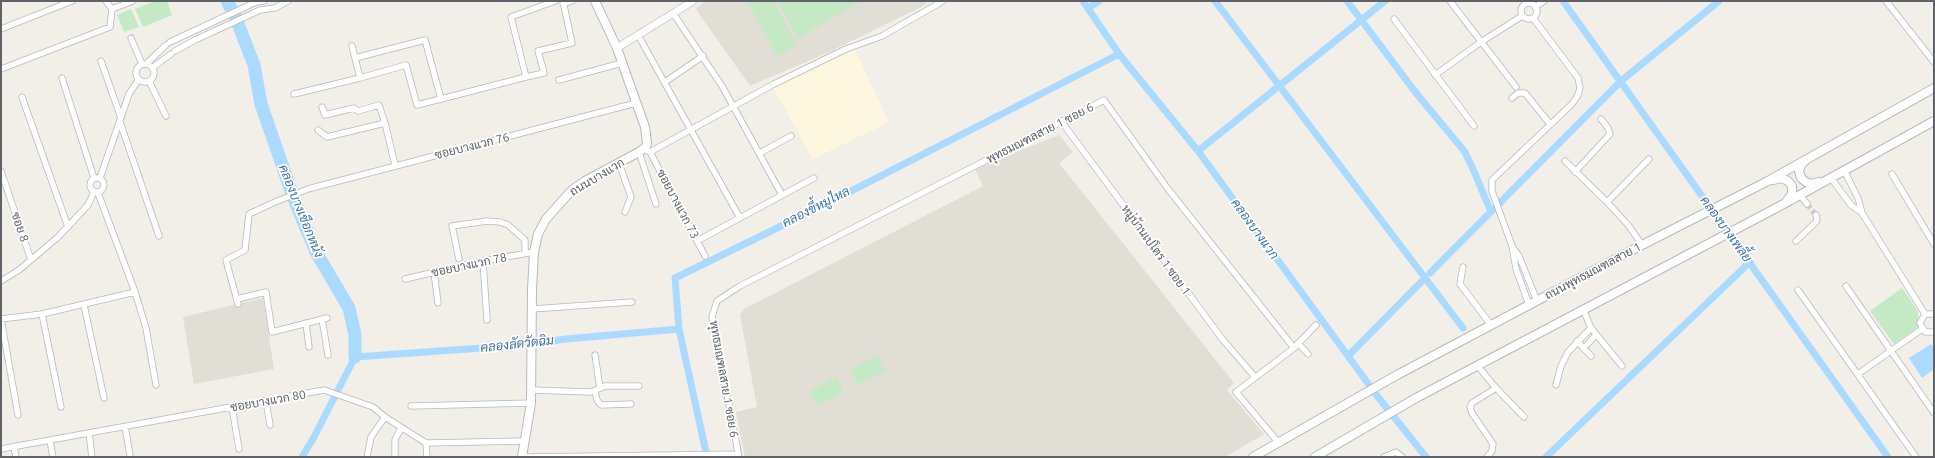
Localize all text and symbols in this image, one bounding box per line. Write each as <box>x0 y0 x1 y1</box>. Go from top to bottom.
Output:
street label: พุทธมณฑลสาย 1 ซอย 6 <box>984 100 1096 166</box>
street label: ซอยบางแวก 76 <box>433 130 511 162</box>
street label: ถนนบางแวก <box>567 155 627 199</box>
water label: คลองบางเชือกหนัง <box>275 162 327 260</box>
street label: ซอยบางแวก 73 <box>654 167 702 241</box>
water label: คลองขี้หมูไหล <box>780 183 852 231</box>
water label: คลองบางเพลี้ย <box>1697 193 1755 265</box>
water label: คลองบางแวก <box>1228 196 1282 262</box>
street label: หมู่บ้านเปโตร 1 ซอย 1 <box>1118 202 1194 298</box>
street label: ซอย 8 <box>8 210 32 244</box>
street label: ถนนพุทธมณฑลสาย 1 <box>1542 239 1644 303</box>
street label: ซอยบางแวก 78 <box>430 250 508 280</box>
street label: พุทธมณฑลสาย 1 ซอย 6 <box>707 319 741 439</box>
water label: คลองลัดวัดฉิม <box>479 332 555 356</box>
street label: ซอยบางแวก 80 <box>229 387 307 415</box>

